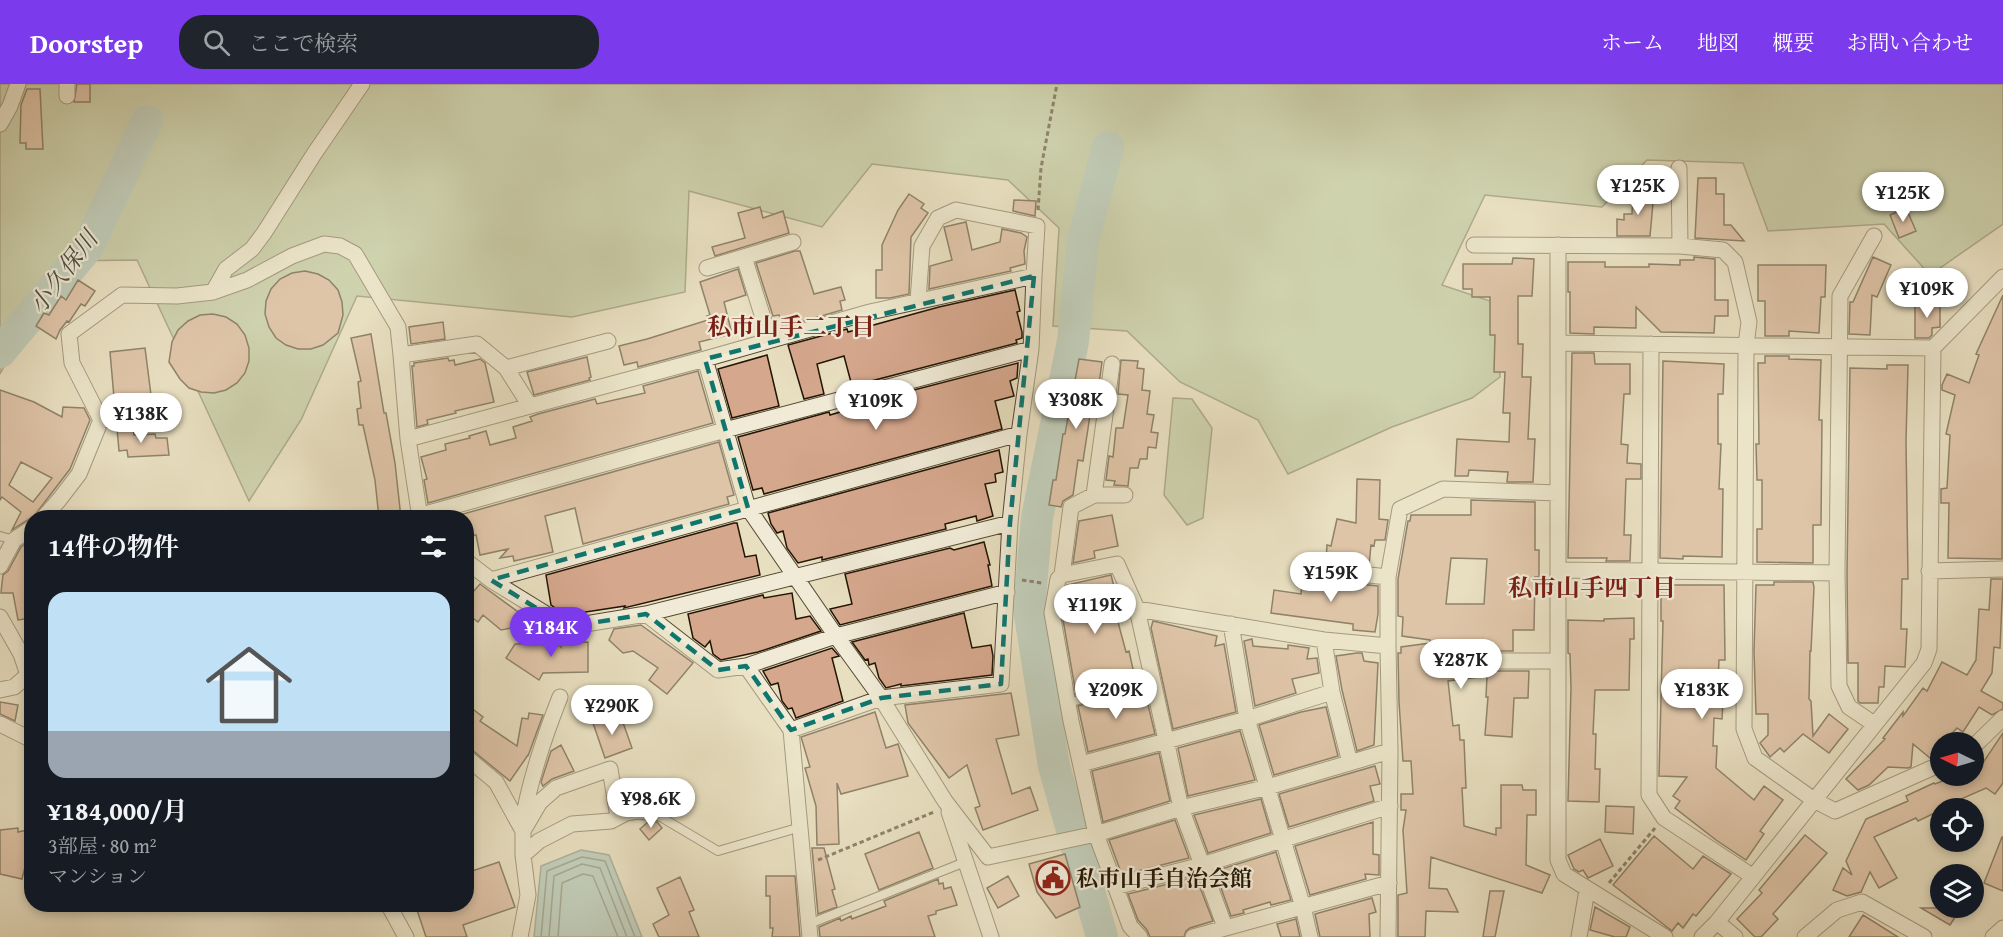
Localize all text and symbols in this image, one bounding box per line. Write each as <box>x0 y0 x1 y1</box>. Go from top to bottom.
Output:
search box <box>179 15 599 69</box>
text: Doorstep <box>30 22 143 63</box>
icon: search <box>200 26 233 59</box>
text: ここで検索 <box>248 27 358 59</box>
text: ホーム <box>1601 27 1664 58</box>
text: 地図 <box>1697 27 1739 58</box>
text: 概要 <box>1772 27 1814 58</box>
text: お問い合わせ <box>1847 27 1973 58</box>
pin: ¥125K <box>1596 165 1680 216</box>
text: ¥125K <box>1611 170 1665 199</box>
pin: ¥125K <box>1861 172 1945 223</box>
text: ¥125K <box>1876 177 1930 206</box>
water label: 小久保川 <box>20 221 108 321</box>
pin: ¥109K <box>1885 268 1969 319</box>
text: ¥109K <box>1900 273 1954 302</box>
district label: 私市山手二丁目 <box>707 309 875 344</box>
pin: ¥308K <box>1034 379 1118 430</box>
pin: ¥109K <box>834 380 918 431</box>
text: ¥308K <box>1049 384 1103 413</box>
text: ¥109K <box>849 385 903 414</box>
pin: ¥138K <box>99 393 183 444</box>
text: ¥138K <box>114 398 168 427</box>
text: 14件の物件 <box>48 527 179 566</box>
icon: filters <box>417 530 450 563</box>
pin: ¥159K <box>1289 552 1373 603</box>
text: ¥159K <box>1304 557 1358 586</box>
district label: 私市山手四丁目 <box>1508 570 1676 605</box>
pin: ¥119K <box>1053 584 1137 635</box>
text: ¥119K <box>1068 589 1122 618</box>
pin: ¥184K <box>509 607 593 658</box>
text: ¥184K <box>524 612 578 641</box>
icon: home <box>195 631 303 739</box>
pin: ¥287K <box>1419 639 1503 690</box>
text: ¥287K <box>1434 644 1488 673</box>
pin: ¥209K <box>1074 669 1158 720</box>
pin: ¥183K <box>1660 669 1744 720</box>
text: ¥209K <box>1089 674 1143 703</box>
text: ¥183K <box>1675 674 1729 703</box>
pin: ¥290K <box>570 685 654 736</box>
text: ¥290K <box>585 690 639 719</box>
north arrow <box>1930 732 1984 786</box>
map controls <box>1930 732 1984 918</box>
pin: ¥98.6K <box>602 778 700 829</box>
text: ¥98.6K <box>621 783 681 812</box>
text: ¥184,000/月 <box>48 791 188 830</box>
button: locate <box>1930 798 1984 852</box>
text: 3部屋 · 80 m² <box>48 831 157 860</box>
public building icon: 私市山手自治会館 <box>1035 860 1071 896</box>
text: マンション <box>48 861 147 890</box>
place label: 私市山手自治会館 <box>1076 862 1252 894</box>
button: layers <box>1930 864 1984 918</box>

